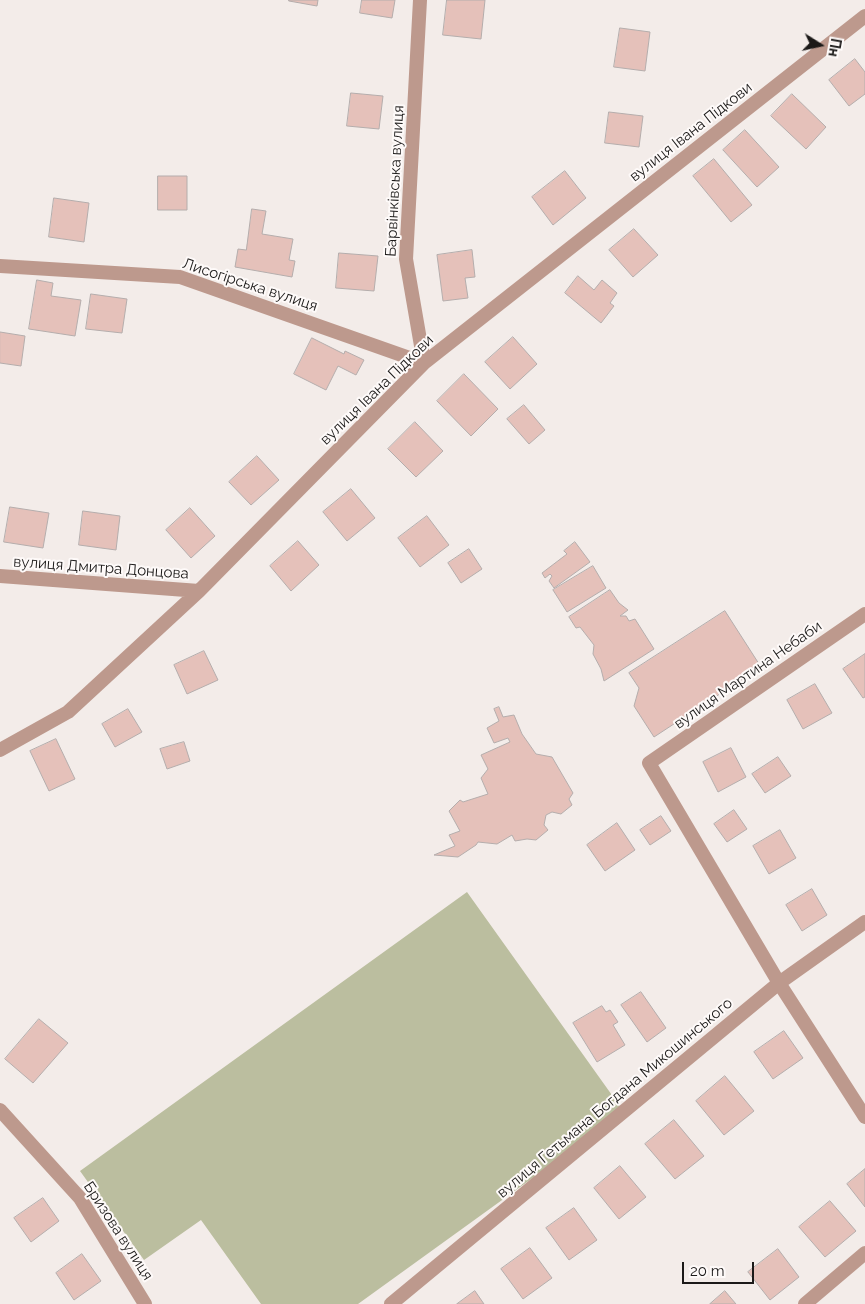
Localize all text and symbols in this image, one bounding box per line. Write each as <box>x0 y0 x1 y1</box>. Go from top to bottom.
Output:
north arrow <box>795 20 845 70</box>
text: Пн <box>825 37 844 58</box>
street label: вулиця Івана Підкови <box>626 79 756 185</box>
street label: Барвінківська вулиця <box>382 105 408 257</box>
street label: Лисогірська вулиця <box>180 255 320 315</box>
street label: вулиця Івана Підкови <box>317 331 437 449</box>
street label: вулиця Дмитра Донцова <box>13 553 189 583</box>
street label: вулиця Мартина Небаби <box>671 617 825 733</box>
street label: вулиця Гетьмана Богдана Микошинського <box>494 994 736 1202</box>
street label: Бризова вулиця <box>79 1178 157 1284</box>
scale bar <box>685 1252 758 1284</box>
text: 20 m <box>690 1262 725 1280</box>

